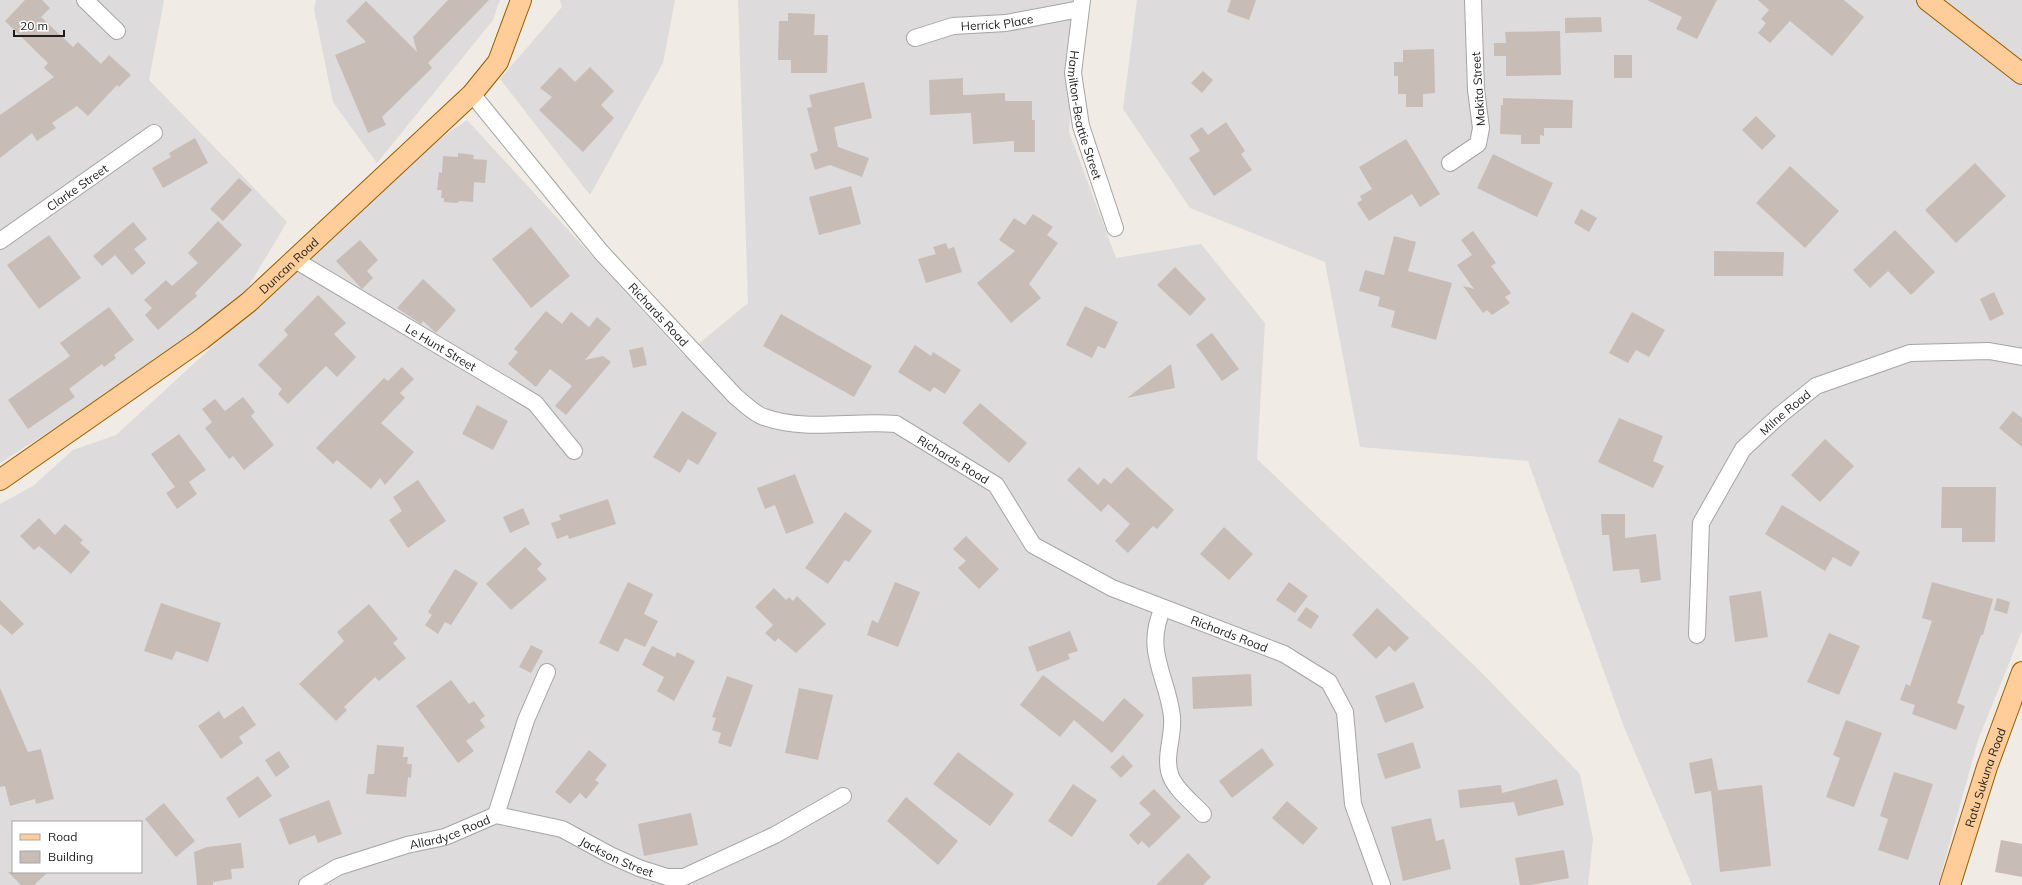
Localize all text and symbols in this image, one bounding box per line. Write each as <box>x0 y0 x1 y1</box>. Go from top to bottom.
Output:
street label: Herrick Place <box>960 11 1034 33</box>
scale bar <box>14 12 64 38</box>
text: 20 m <box>20 18 48 33</box>
street label: Hamilton-Beattie Street <box>1065 50 1106 181</box>
street label: Makita Street <box>1468 51 1488 127</box>
street label: Clarke Street <box>43 160 111 214</box>
street label: Duncan Road <box>256 234 321 297</box>
street label: Richards Road <box>626 279 692 349</box>
street label: Le Hunt Street <box>403 320 479 374</box>
street label: Milne Road <box>1756 386 1813 438</box>
street label: Richards Road <box>915 432 992 487</box>
street label: Richards Road <box>1189 612 1270 655</box>
street label: Ratu Sukuna Road <box>1961 726 2008 829</box>
street label: Allardyce Road <box>408 811 492 852</box>
legend <box>12 821 142 873</box>
text: Road <box>48 829 77 844</box>
street label: Jackson Street <box>578 833 655 880</box>
text: Building <box>48 849 93 864</box>

